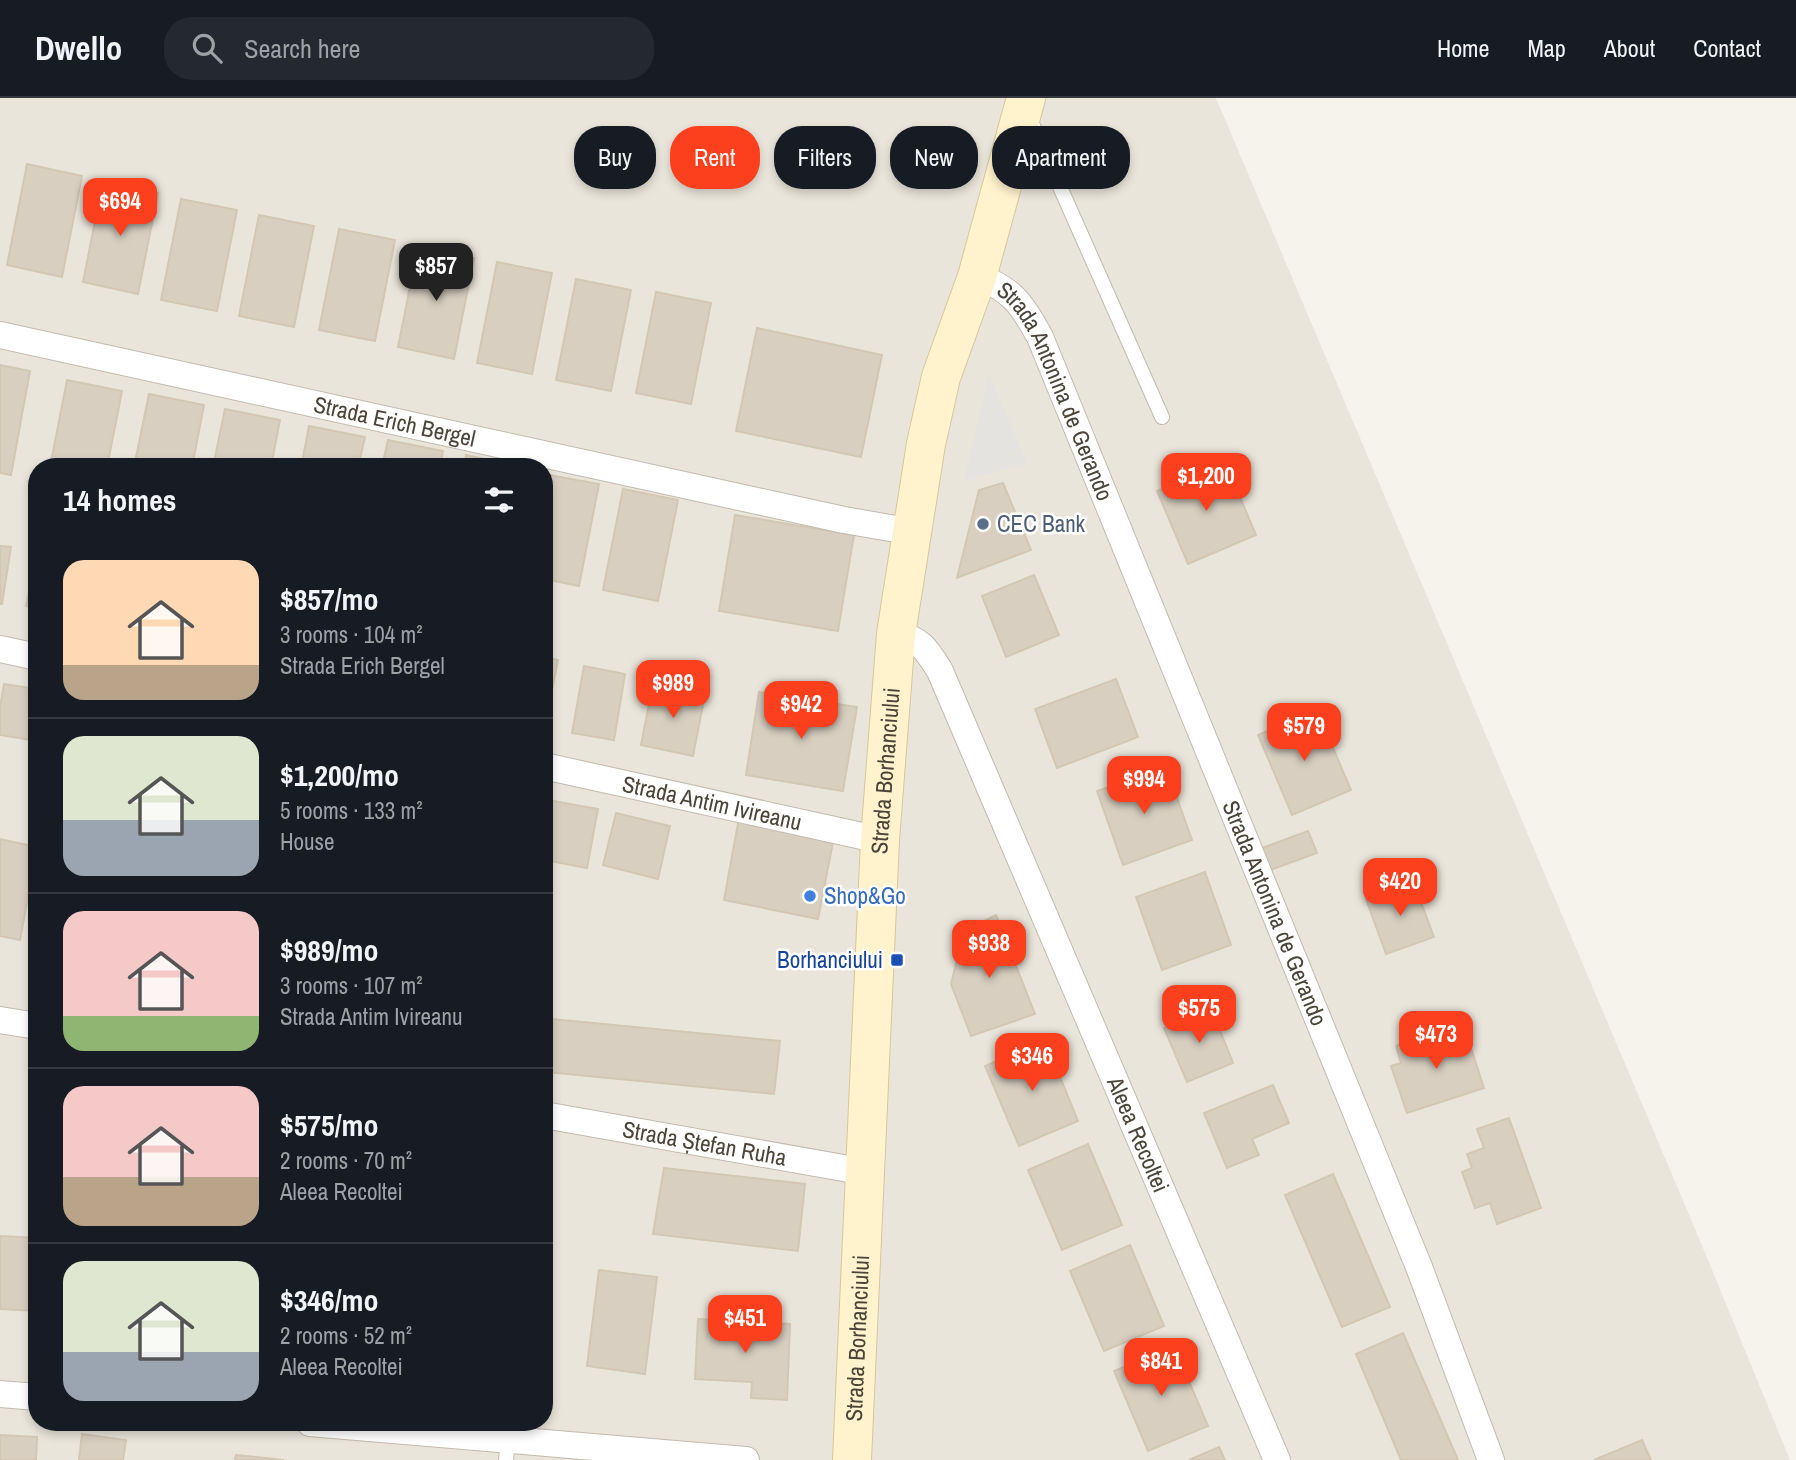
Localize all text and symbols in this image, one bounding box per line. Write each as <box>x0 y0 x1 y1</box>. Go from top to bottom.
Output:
search box <box>164 17 654 80</box>
text: Dwello <box>35 26 122 70</box>
icon: search <box>188 29 226 67</box>
text: Search here <box>244 31 360 66</box>
text: Home <box>1437 32 1489 64</box>
text: Map <box>1527 32 1566 64</box>
text: About <box>1604 32 1655 64</box>
text: Contact <box>1693 32 1761 64</box>
chip: Buy <box>574 126 656 189</box>
chip: Rent <box>670 126 760 189</box>
chip: Filters <box>774 126 876 189</box>
chip: New <box>890 126 978 189</box>
chip: Apartment <box>992 126 1130 189</box>
pin: $694 <box>79 178 161 238</box>
text: $694 <box>99 185 141 216</box>
pin: $857 <box>395 244 477 303</box>
text: $857 <box>415 250 457 281</box>
street label: Strada Antonina de Gerando <box>991 274 1121 505</box>
street label: Strada Erich Bergel <box>311 388 479 454</box>
pin: $1,200 <box>1149 454 1263 513</box>
text: $1,200 <box>1177 460 1235 491</box>
text: 14 homes <box>63 480 177 520</box>
icon: filters <box>480 481 518 519</box>
place label: CEC Bank <box>997 508 1086 539</box>
marker: CEC Bank <box>975 516 991 532</box>
text: $857/mo <box>280 579 378 619</box>
icon: home <box>119 588 203 672</box>
text: 3 rooms · 104 m² <box>280 619 423 650</box>
text: Strada Erich Bergel <box>280 650 445 681</box>
pin: $989 <box>632 660 714 720</box>
text: $989 <box>652 667 694 698</box>
pin: $942 <box>760 682 842 741</box>
street label: Strada Borhanciului <box>863 686 907 855</box>
text: $942 <box>780 688 822 719</box>
pin: $579 <box>1263 704 1345 763</box>
text: $579 <box>1283 710 1325 741</box>
text: $1,200/mo <box>280 755 399 795</box>
pin: $994 <box>1103 756 1185 816</box>
text: $994 <box>1123 763 1165 794</box>
icon: home <box>119 764 203 848</box>
street label: Strada Antim Ivireanu <box>620 768 805 837</box>
text: 5 rooms · 133 m² <box>280 795 423 826</box>
street label: Strada Antonina de Gerando <box>1216 796 1335 1030</box>
text: House <box>280 826 335 857</box>
pin: $420 <box>1359 858 1441 918</box>
text: $420 <box>1379 865 1421 896</box>
place label: Shop&Go <box>824 880 906 911</box>
marker: Shop&Go <box>802 888 818 904</box>
pin: $938 <box>948 920 1030 980</box>
text: $938 <box>968 927 1010 958</box>
text: $989/mo <box>280 930 378 970</box>
icon: home <box>119 939 203 1023</box>
place label: Borhanciului <box>777 944 883 975</box>
marker: Borhanciului <box>889 952 905 968</box>
text: 3 rooms · 107 m² <box>280 970 423 1001</box>
pin: $575 <box>1158 986 1240 1045</box>
text: $575 <box>1178 992 1220 1023</box>
text: Strada Antim Ivireanu <box>280 1001 462 1032</box>
pin: $473 <box>1395 1012 1477 1071</box>
text: $473 <box>1415 1018 1457 1049</box>
pin: $346 <box>991 1034 1073 1093</box>
text: $346 <box>1011 1040 1053 1071</box>
street label: Aleea Recoltei <box>1100 1071 1177 1197</box>
text: $575/mo <box>280 1105 378 1145</box>
street label: Strada Ștefan Ruha <box>620 1113 789 1173</box>
icon: home <box>119 1114 203 1198</box>
text: 2 rooms · 70 m² <box>280 1145 412 1176</box>
text: Aleea Recoltei <box>280 1176 403 1207</box>
street label: Strada Borhanciului <box>838 1254 876 1422</box>
text: $346/mo <box>280 1280 378 1320</box>
icon: home <box>119 1289 203 1373</box>
pin: $451 <box>704 1296 786 1355</box>
text: $451 <box>724 1302 766 1333</box>
text: 2 rooms · 52 m² <box>280 1320 412 1351</box>
pin: $841 <box>1120 1338 1202 1398</box>
text: $841 <box>1140 1345 1182 1376</box>
text: Aleea Recoltei <box>280 1351 403 1382</box>

